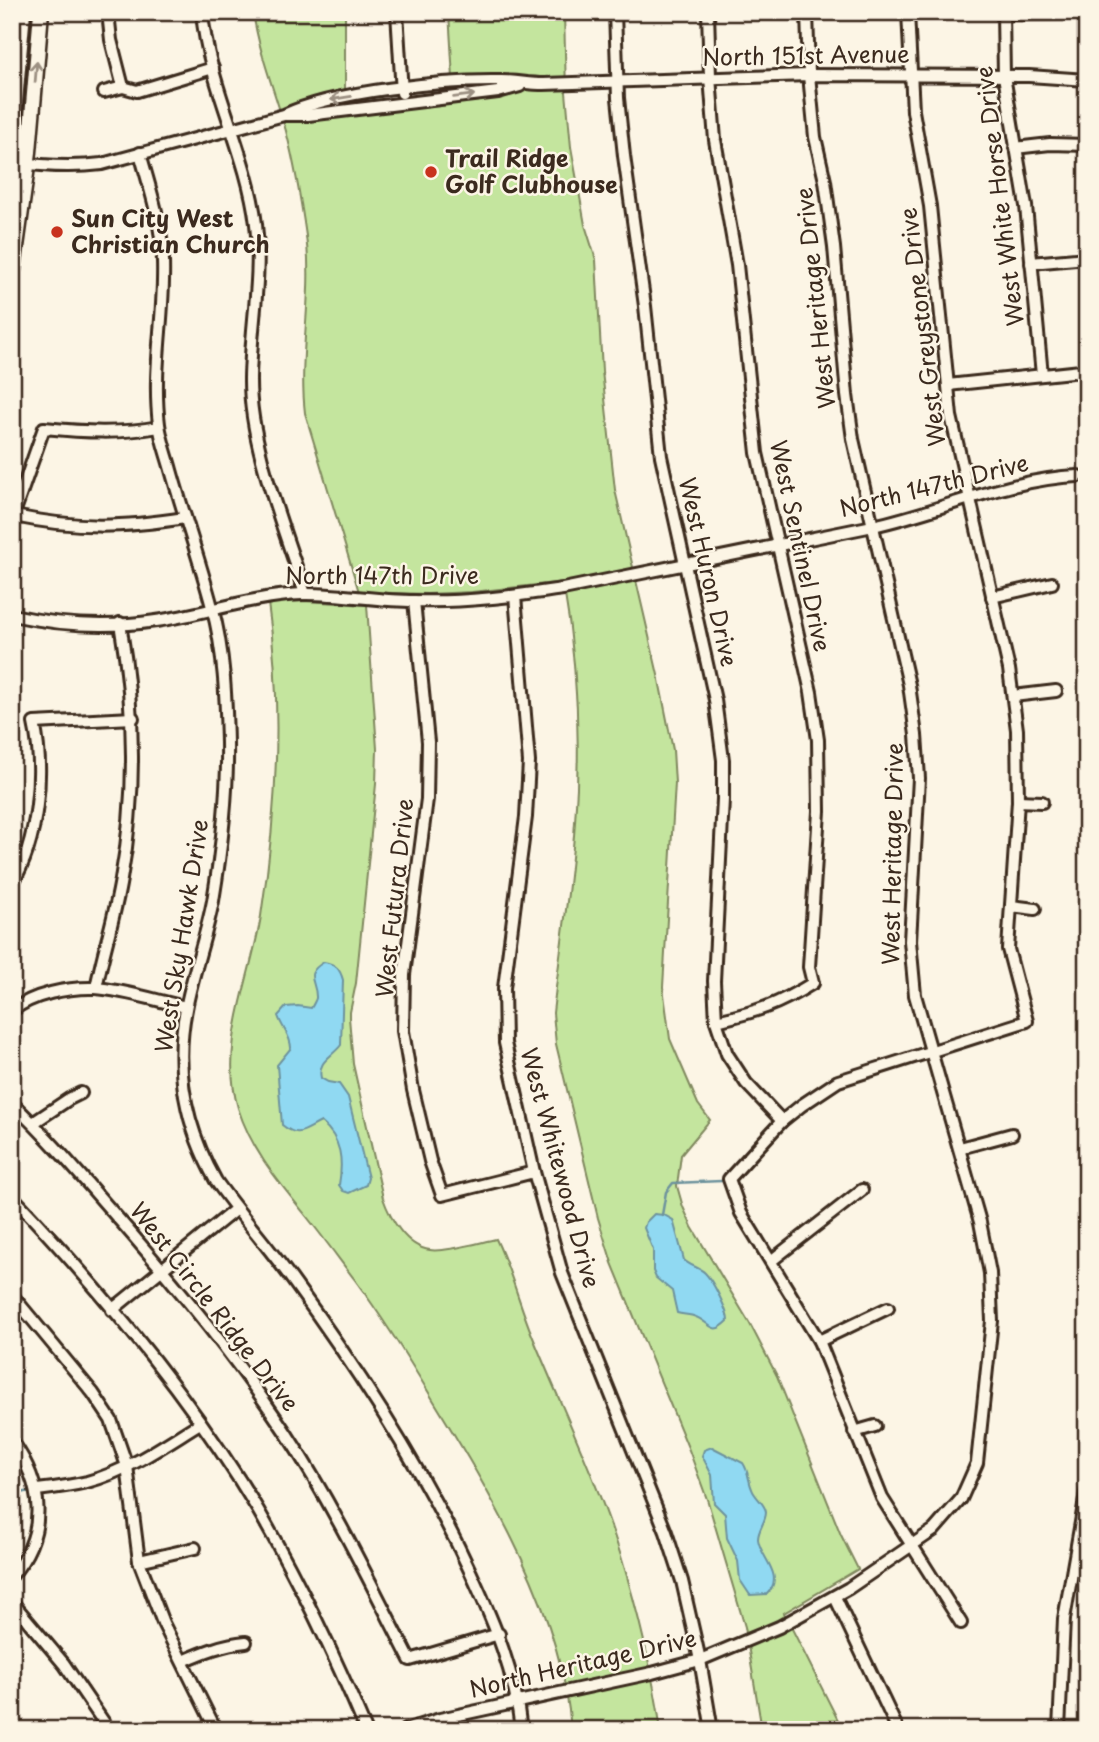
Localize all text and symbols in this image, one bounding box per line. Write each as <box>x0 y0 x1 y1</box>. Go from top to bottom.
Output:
street label: North 151st Avenue <box>702 35 910 74</box>
one-way arrow <box>30 61 43 84</box>
street label: West White Horse Drive <box>965 64 1032 328</box>
one-way arrow <box>453 90 475 103</box>
one-way arrow <box>330 92 353 105</box>
place label: Trail Ridge Golf Clubhouse <box>445 140 618 201</box>
marker: Trail Ridge Golf Clubhouse <box>423 164 439 180</box>
street label: West Heritage Drive <box>785 186 844 411</box>
place label: Sun City West Christian Church <box>71 200 270 261</box>
street label: West Greystone Drive <box>889 206 954 449</box>
marker: Sun City West Christian Church <box>49 224 65 240</box>
street label: West Sentinel Drive <box>762 437 841 655</box>
street label: North 147th Drive <box>835 444 1032 525</box>
street label: West Huron Drive <box>671 474 748 670</box>
street label: North 147th Drive <box>285 557 479 592</box>
street label: West Heritage Drive <box>872 742 911 966</box>
street label: West Futura Drive <box>366 796 421 999</box>
street label: West Sky Hawk Drive <box>145 816 216 1055</box>
street label: West Whitewood Drive <box>513 1044 610 1292</box>
street label: West Circle Ridge Drive <box>122 1194 308 1418</box>
street label: North Heritage Drive <box>466 1619 700 1706</box>

